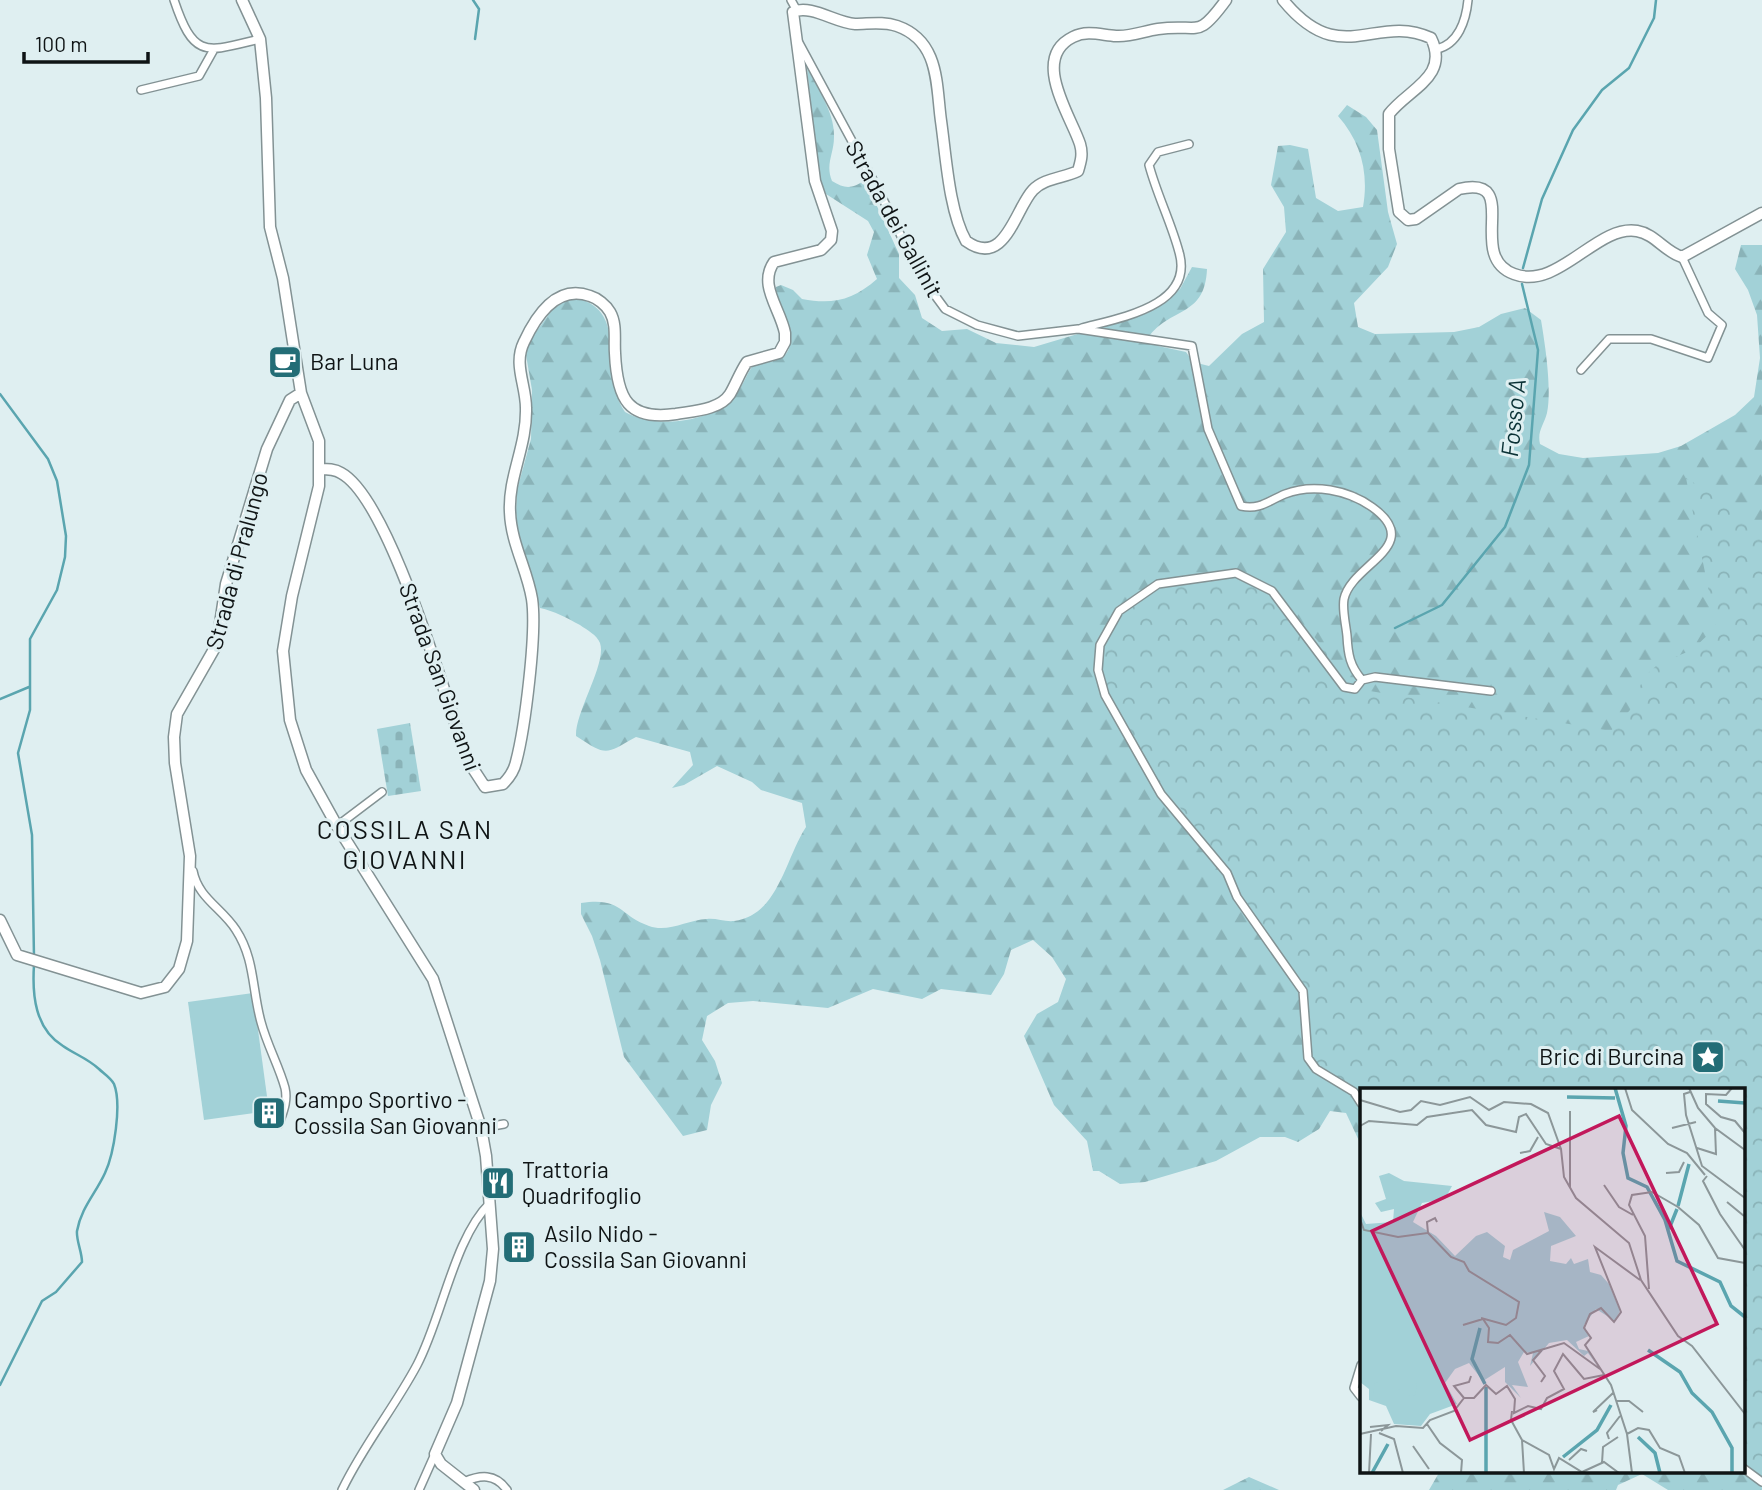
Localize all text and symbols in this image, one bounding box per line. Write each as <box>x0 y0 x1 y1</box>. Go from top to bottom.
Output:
scale bar <box>24 21 149 65</box>
text: 100 m <box>35 31 88 56</box>
street label: Strada dei Gallinit <box>840 135 950 302</box>
cafe icon: Bar Luna <box>266 343 304 381</box>
place label: Bar Luna <box>310 347 399 375</box>
water label: Fosso A <box>1494 377 1531 458</box>
street label: Strada di Pralungo <box>199 469 273 652</box>
street label: Strada San Giovanni <box>394 579 488 775</box>
district label: COSSILA SAN GIOVANNI <box>317 813 493 874</box>
place icon: Bric di Burcina <box>1689 1038 1727 1076</box>
place label: Bric di Burcina <box>1539 1042 1684 1070</box>
place label: Campo Sportivo - Cossila San Giovanni <box>294 1085 497 1139</box>
inset map <box>1360 1088 1744 1472</box>
building icon: Campo Sportivo - Cossila San Giovanni <box>250 1094 288 1132</box>
place label: Trattoria Quadrifoglio <box>522 1155 642 1209</box>
restaurant icon: Trattoria Quadrifoglio <box>479 1164 517 1202</box>
place label: Asilo Nido - Cossila San Giovanni <box>544 1219 747 1273</box>
building icon: Asilo Nido - Cossila San Giovanni <box>500 1228 538 1266</box>

